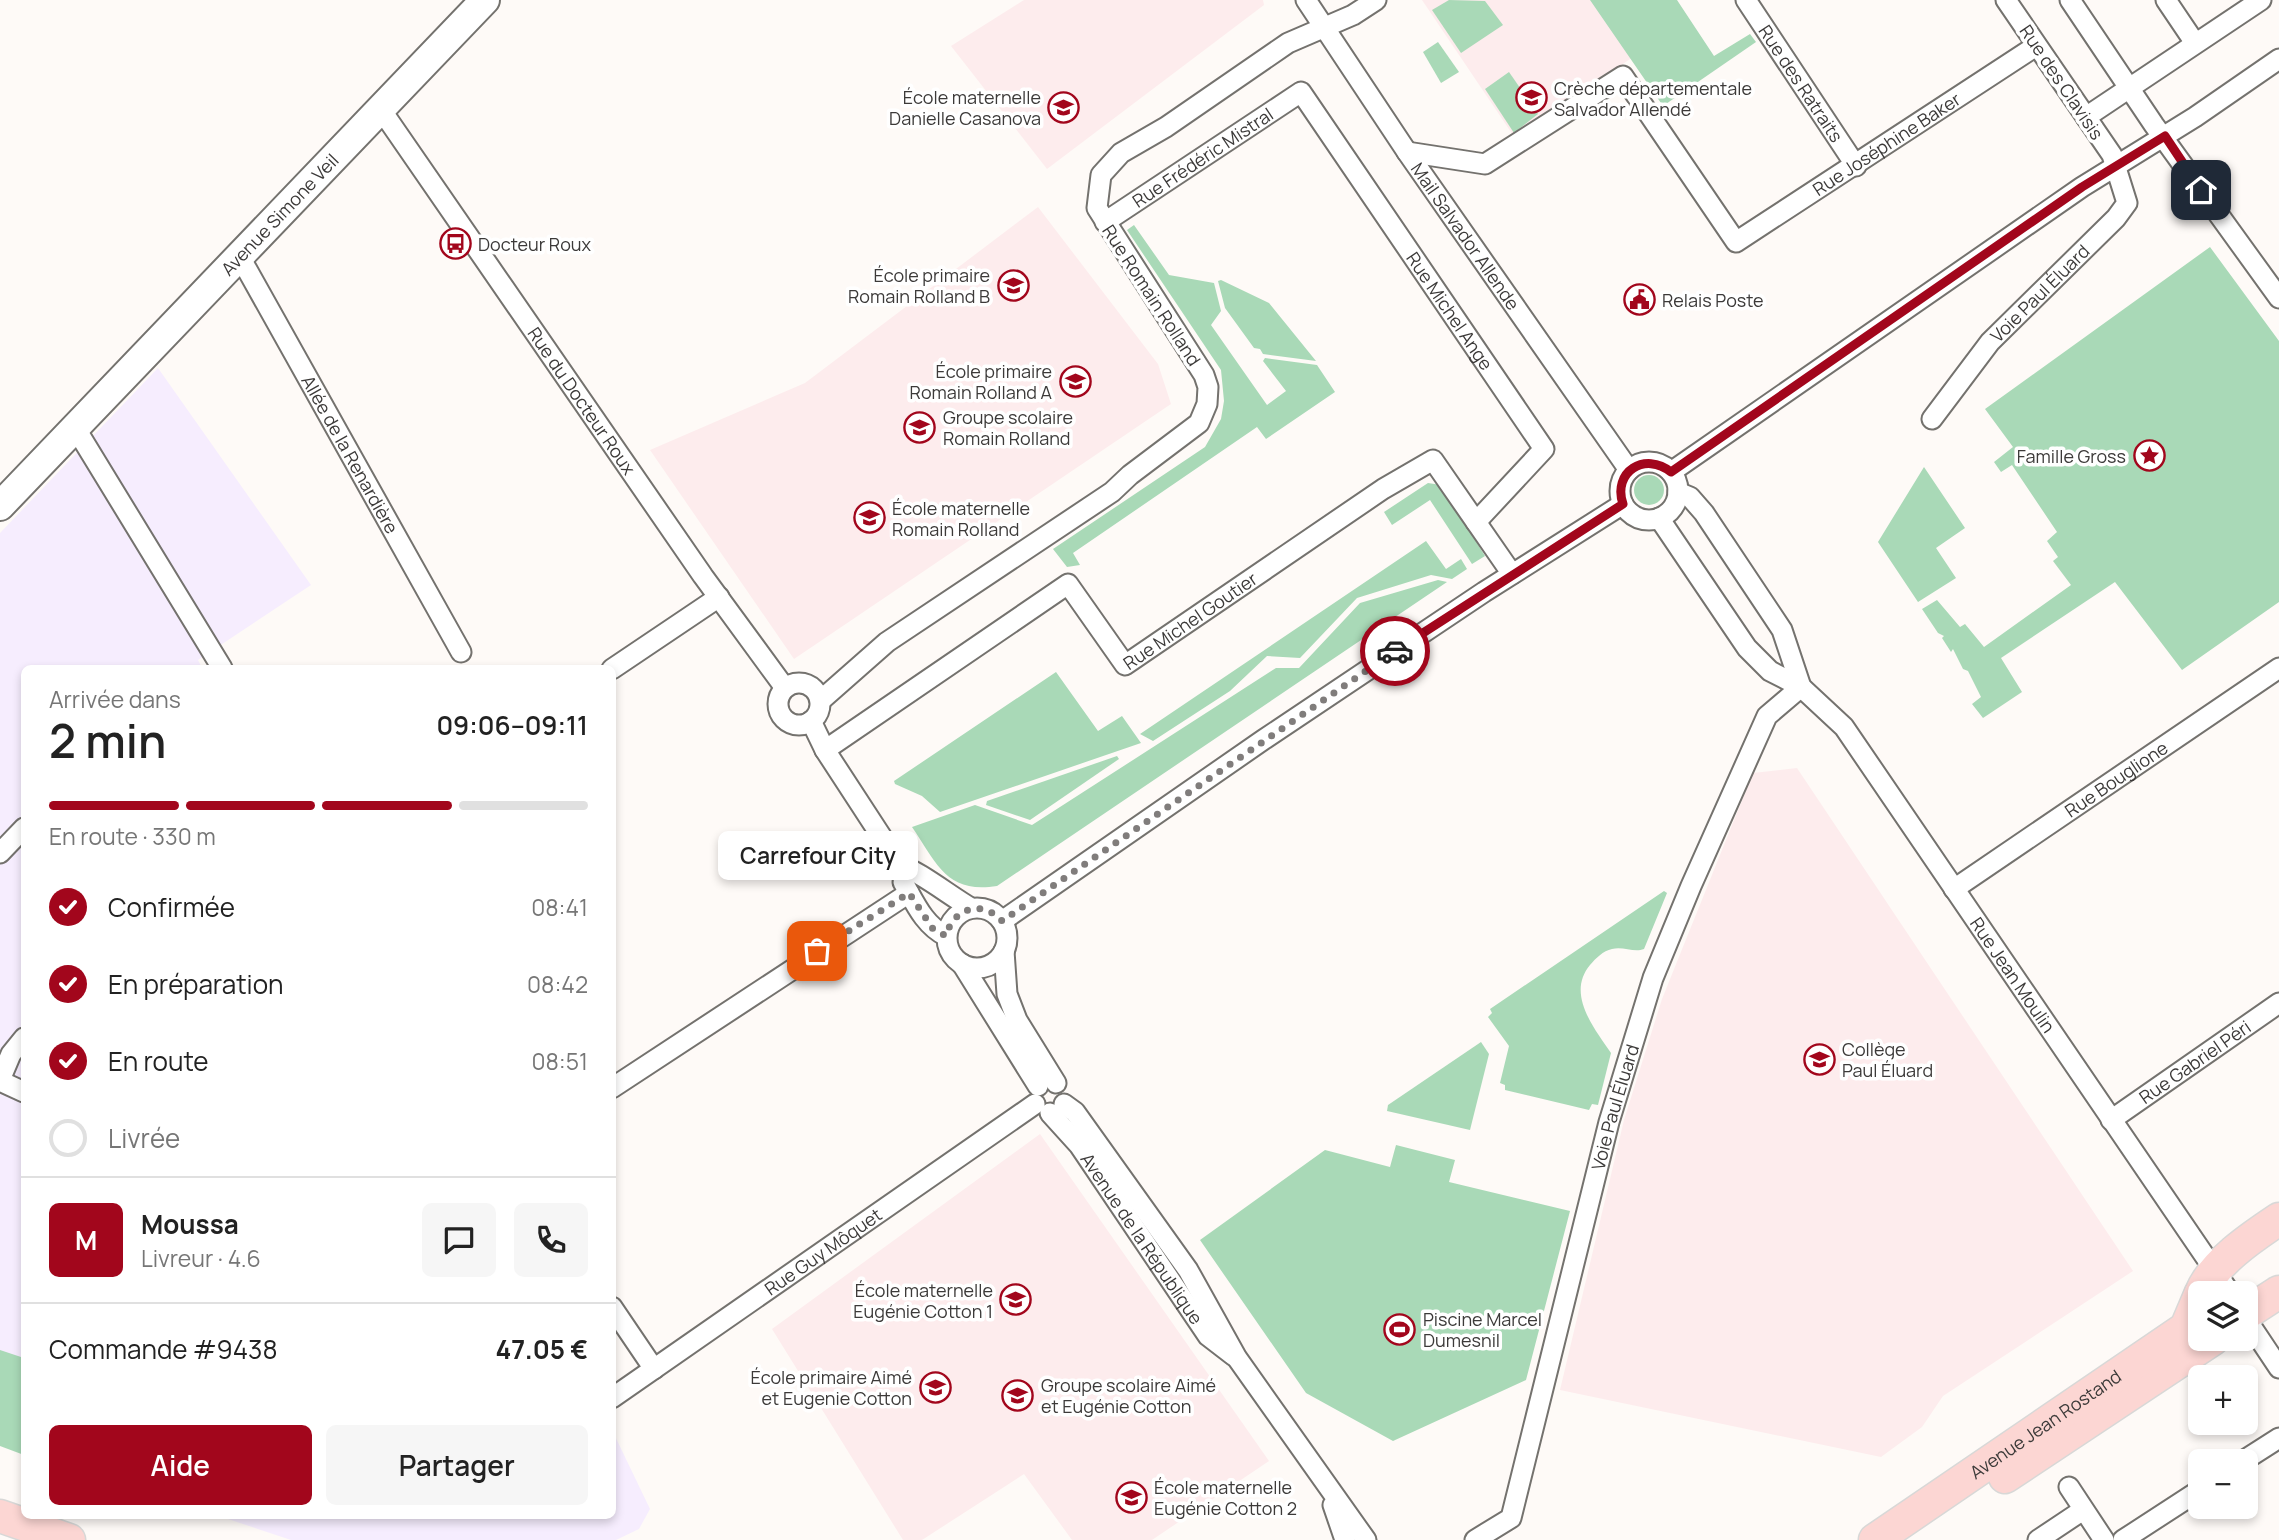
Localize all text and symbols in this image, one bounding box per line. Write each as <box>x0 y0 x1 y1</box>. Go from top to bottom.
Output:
street label: Rue des Ratraits <box>1754 20 1849 147</box>
street label: Rue des Clavisis <box>2015 20 2109 144</box>
place label: Crèche départementale Salvador Allendé <box>1554 76 1752 121</box>
school or university icon: Crèche départementale Salvador Allendé <box>1514 81 1548 115</box>
place label: École maternelle Danielle Casanova <box>889 85 1041 130</box>
street label: Rue Joséphine Baker <box>1808 86 1965 201</box>
school or university icon: École maternelle Danielle Casanova <box>1047 90 1081 124</box>
street label: Rue Frédéric Mistral <box>1127 102 1278 213</box>
street label: Avenue Simone Veil <box>216 148 344 280</box>
street label: Mail Salvador Allende <box>1406 158 1525 314</box>
pin <box>2171 160 2231 220</box>
icon: home <box>2182 171 2220 209</box>
street label: Rue Romain Rolland <box>1097 220 1207 370</box>
bus stop icon: Docteur Roux <box>438 227 472 261</box>
place label: Docteur Roux <box>478 232 592 256</box>
street label: Voie Paul Éluard <box>1985 239 2094 347</box>
street label: Rue Michel Ange <box>1401 247 1499 375</box>
place label: École primaire Romain Rolland B <box>848 263 990 308</box>
school or university icon: École primaire Romain Rolland B <box>996 268 1030 302</box>
public building icon: Relais Poste <box>1622 283 1656 317</box>
place label: Relais Poste <box>1662 288 1764 312</box>
street label: Rue du Docteur Roux <box>523 322 642 480</box>
place label: École primaire Romain Rolland A <box>910 359 1053 404</box>
school or university icon: École primaire Romain Rolland A <box>1058 364 1092 398</box>
street label: Allée de la Renardière <box>296 371 404 538</box>
place label: Groupe scolaire Romain Rolland <box>943 405 1073 450</box>
school or university icon: Groupe scolaire Romain Rolland <box>903 410 937 444</box>
place icon: Famille Gross <box>2132 439 2166 473</box>
place label: Famille Gross <box>2017 444 2126 468</box>
place label: École maternelle Romain Rolland <box>892 496 1030 541</box>
school or university icon: École maternelle Romain Rolland <box>852 501 886 535</box>
street label: Rue Michel Goutier <box>1118 566 1262 675</box>
courier <box>1360 616 1430 686</box>
icon: car <box>1376 632 1414 670</box>
text: Arrivée dans <box>49 683 181 715</box>
text: 09:06–09:11 <box>436 707 588 743</box>
text: 2 min <box>49 709 166 772</box>
street label: Rue Bouglione <box>2060 735 2172 822</box>
text: En route · 330 m <box>49 820 216 852</box>
callout: Carrefour City <box>717 832 917 881</box>
text: Carrefour City <box>740 839 896 871</box>
icon: check <box>49 888 87 926</box>
text: Confirmée <box>108 889 235 925</box>
text: 08:41 <box>531 891 588 923</box>
street label: Rue Jean Moulin <box>1965 912 2061 1037</box>
pin <box>787 921 847 981</box>
icon: bag <box>798 932 836 970</box>
icon: check <box>49 965 87 1003</box>
text: En préparation <box>108 966 283 1002</box>
text: 08:42 <box>527 968 588 1000</box>
street label: Rue Gabriel Péri <box>2134 1015 2255 1109</box>
place label: Collège Paul Éluard <box>1842 1037 1933 1082</box>
street label: Voie Paul Éluard <box>1586 1041 1644 1173</box>
icon: check <box>49 1042 87 1080</box>
school or university icon: Collège Paul Éluard <box>1802 1042 1836 1076</box>
text: En route <box>108 1043 209 1079</box>
text: 08:51 <box>531 1045 588 1077</box>
text: Livrée <box>108 1120 180 1156</box>
street label: Avenue de la République <box>1076 1148 1209 1329</box>
street label: Rue Guy Môquet <box>760 1202 886 1300</box>
button: chat <box>422 1203 496 1277</box>
button: phone <box>514 1203 588 1277</box>
text: Moussa <box>141 1206 239 1242</box>
text: M <box>75 1222 97 1258</box>
text: Livreur · 4.6 <box>141 1242 261 1274</box>
place label: École maternelle Eugénie Cotton 1 <box>853 1278 993 1323</box>
map controls <box>2188 1281 2258 1519</box>
button: layers <box>2188 1281 2258 1351</box>
school or university icon: École maternelle Eugénie Cotton 1 <box>999 1283 1033 1317</box>
place label: Piscine Marcel Dumesnil <box>1423 1307 1542 1352</box>
sports icon: Piscine Marcel Dumesnil <box>1383 1312 1417 1346</box>
text: Commande #9438 <box>49 1331 278 1367</box>
text: 47.05 € <box>496 1331 588 1367</box>
street label: Avenue Jean Rostand <box>1965 1364 2126 1484</box>
place label: École primaire Aimé et Eugenie Cotton <box>750 1365 912 1410</box>
button: + <box>2188 1365 2258 1435</box>
school or university icon: École primaire Aimé et Eugenie Cotton <box>918 1370 952 1404</box>
place label: Groupe scolaire Aimé et Eugénie Cotton <box>1041 1373 1216 1418</box>
school or university icon: Groupe scolaire Aimé et Eugénie Cotton <box>1001 1378 1035 1412</box>
button: Aide <box>49 1425 312 1505</box>
button: Partager <box>326 1425 588 1505</box>
button: − <box>2188 1449 2258 1519</box>
place label: École maternelle Eugénie Cotton 2 <box>1154 1475 1297 1520</box>
school or university icon: École maternelle Eugénie Cotton 2 <box>1114 1480 1148 1514</box>

